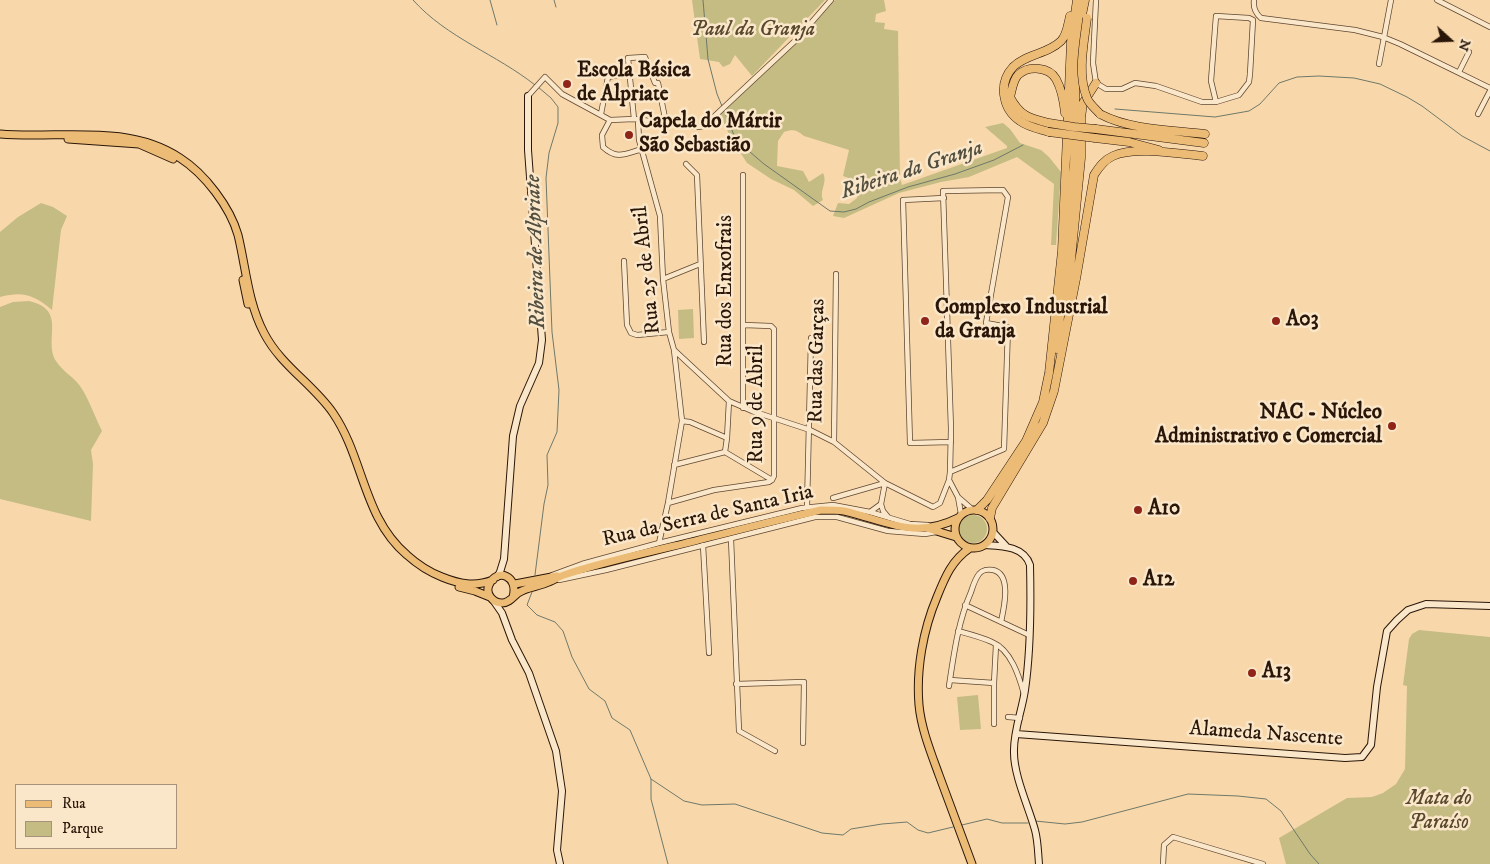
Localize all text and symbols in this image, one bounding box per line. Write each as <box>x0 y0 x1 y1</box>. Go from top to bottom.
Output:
north arrow <box>1425 15 1475 65</box>
park label: Paul da Granja <box>691 18 815 44</box>
text: N <box>1454 37 1475 54</box>
place label: Escola Básica de Alpriate <box>577 59 690 109</box>
marker: Escola Básica de Alpriate <box>561 78 573 90</box>
place label: Capela do Mártir São Sebastião <box>639 110 782 160</box>
marker: Capela do Mártir São Sebastião <box>623 129 635 141</box>
water label: Ribeira da Granja <box>838 136 986 206</box>
water label: Ribeira de Alpriate <box>521 174 553 330</box>
street label: Rua 25 de Abril <box>629 205 667 335</box>
street label: Rua dos Enxofrais <box>714 215 740 367</box>
place label: Complexo Industrial da Granja <box>935 296 1108 346</box>
street label: Rua das Garças <box>804 298 832 424</box>
place label: A03 <box>1286 308 1319 334</box>
marker: Complexo Industrial da Granja <box>919 315 931 327</box>
marker: A03 <box>1270 315 1282 327</box>
street label: Rua 9 de Abril <box>745 345 771 463</box>
place label: NAC - Núcleo Administrativo e Comercial <box>1155 401 1382 451</box>
marker: NAC - Núcleo Administrativo e Comercial <box>1386 420 1398 432</box>
street label: Rua da Serra de Santa Iria <box>600 480 816 554</box>
place label: A10 <box>1148 497 1180 523</box>
marker: A10 <box>1132 504 1144 516</box>
place label: A12 <box>1143 568 1174 594</box>
marker: A12 <box>1127 575 1139 587</box>
place label: A13 <box>1262 660 1291 686</box>
marker: A13 <box>1246 667 1258 679</box>
street label: Alameda Nascente <box>1189 717 1343 753</box>
legend <box>15 784 178 849</box>
park label: Mata do Paraíso <box>1406 787 1472 837</box>
text: Rua <box>62 794 86 813</box>
text: Parque <box>62 819 103 838</box>

